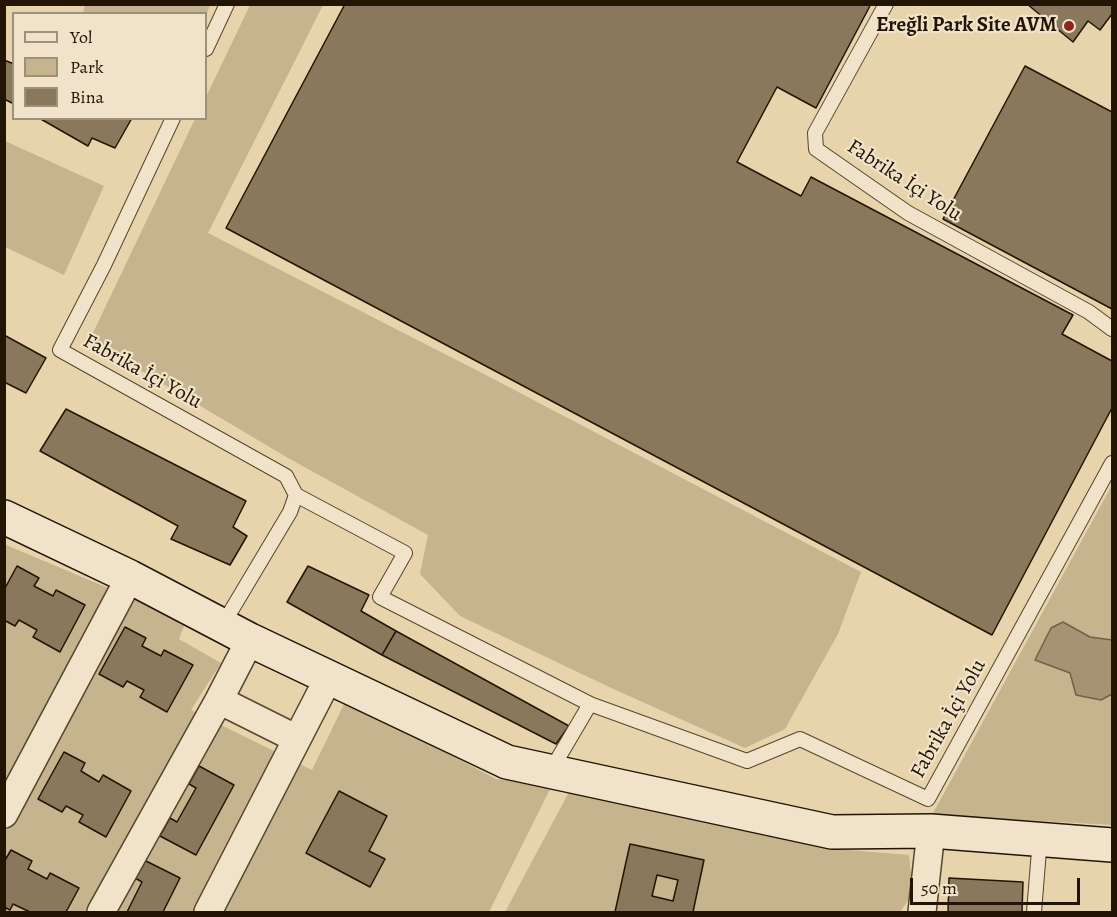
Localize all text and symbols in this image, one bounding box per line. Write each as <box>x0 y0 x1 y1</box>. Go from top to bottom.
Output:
legend <box>12 12 207 120</box>
place label: Ereğli Park Site AVM <box>876 13 1057 39</box>
marker: Ereğli Park Site AVM <box>1062 19 1076 33</box>
text: Yol <box>70 25 92 49</box>
text: Park <box>70 55 104 79</box>
text: Bina <box>70 85 104 109</box>
street label: Fabrika İçi Yolu <box>842 135 966 227</box>
street label: Fabrika İçi Yolu <box>78 329 206 415</box>
street label: Fabrika İçi Yolu <box>906 655 992 783</box>
scale bar <box>913 866 1082 904</box>
text: 50 m <box>921 876 957 900</box>

